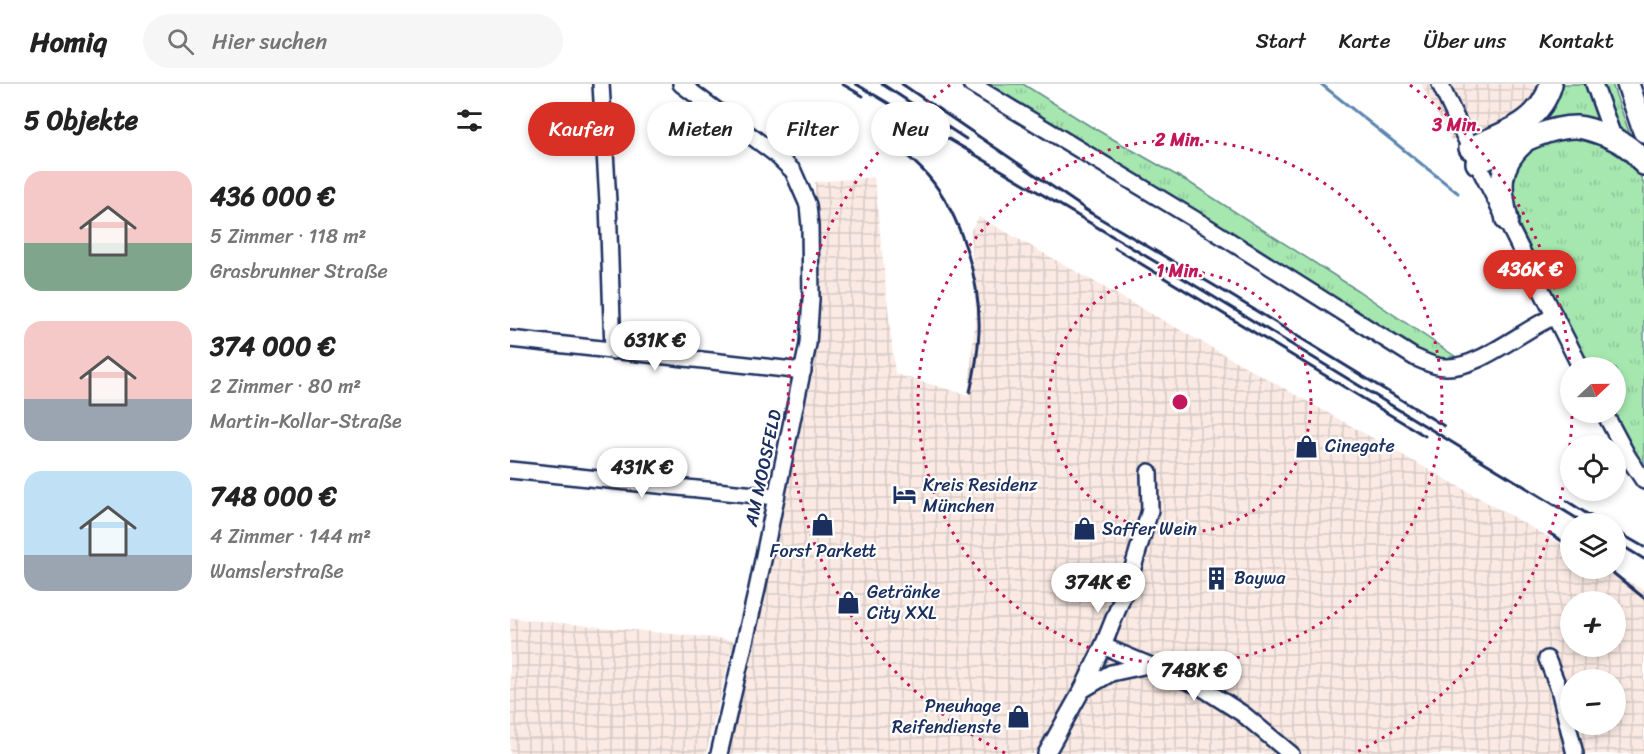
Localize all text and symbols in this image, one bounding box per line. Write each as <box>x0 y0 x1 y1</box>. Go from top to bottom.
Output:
search box <box>143 14 563 68</box>
text: Homiq <box>30 17 107 66</box>
text: Hier suchen <box>212 22 327 61</box>
text: Start <box>1256 22 1306 60</box>
text: Karte <box>1339 22 1391 60</box>
text: Über uns <box>1424 22 1506 60</box>
text: Kontakt <box>1539 22 1614 60</box>
icon: search <box>164 25 197 58</box>
text: 5 Objekte <box>24 97 138 143</box>
chip: Kaufen <box>528 102 635 156</box>
chip: Mieten <box>647 102 754 156</box>
chip: Filter <box>766 102 859 156</box>
chip: Neu <box>871 102 950 156</box>
icon: filters <box>453 104 486 137</box>
text: 3 Min. <box>1431 109 1482 141</box>
text: 2 Min. <box>1154 124 1205 156</box>
text: 436 000 € <box>210 173 335 219</box>
icon: home <box>72 195 144 267</box>
text: 5 Zimmer · 118 m² <box>210 219 366 254</box>
pin: 436K € <box>1481 250 1579 301</box>
text: 436K € <box>1497 252 1563 287</box>
text: Grasbrunner Straße <box>210 254 388 289</box>
text: 1 Min. <box>1156 255 1204 287</box>
pin: 631K € <box>606 321 704 372</box>
text: 374 000 € <box>210 323 335 369</box>
text: 631K € <box>624 323 686 358</box>
icon: home <box>72 345 144 417</box>
north arrow <box>1560 357 1626 423</box>
map controls <box>1560 357 1626 735</box>
text: 2 Zimmer · 80 m² <box>210 369 361 404</box>
centre of rings <box>1170 392 1190 412</box>
text: Martin-Kollar-Straße <box>210 404 402 439</box>
street label: AM MOOSFELD <box>735 407 791 530</box>
place label: Cinegate <box>1325 430 1395 462</box>
shop icon: Cinegate <box>1294 433 1320 459</box>
button: locate <box>1560 435 1626 501</box>
pin: 431K € <box>593 448 691 499</box>
text: 431K € <box>611 450 673 485</box>
place label: Kreis Residenz München <box>923 469 1038 522</box>
text: 748 000 € <box>210 473 337 519</box>
hotel icon: Kreis Residenz München <box>892 482 918 508</box>
icon: home <box>72 495 144 567</box>
shop icon: Forst Parkett <box>810 512 836 538</box>
place label: Saffer Wein <box>1102 513 1197 545</box>
button: layers <box>1560 513 1626 579</box>
shop icon: Saffer Wein <box>1071 516 1097 542</box>
text: 4 Zimmer · 144 m² <box>210 519 371 554</box>
place label: Forst Parkett <box>770 535 876 567</box>
text: Wamslerstraße <box>210 554 344 589</box>
place label: Baywa <box>1234 562 1286 594</box>
pin: 374K € <box>1049 563 1147 614</box>
text: 374K € <box>1065 565 1131 600</box>
building icon: Baywa <box>1203 565 1229 591</box>
place label: Getränke City XXL <box>867 576 940 629</box>
shop icon: Getränke City XXL <box>836 589 862 615</box>
button: + <box>1560 591 1626 657</box>
pin: 748K € <box>1145 651 1243 702</box>
text: 748K € <box>1161 653 1227 688</box>
button: − <box>1560 669 1626 735</box>
place label: Pneuhage Reifendienste <box>892 690 1001 743</box>
shop icon: Pneuhage Reifendienste <box>1006 703 1032 729</box>

